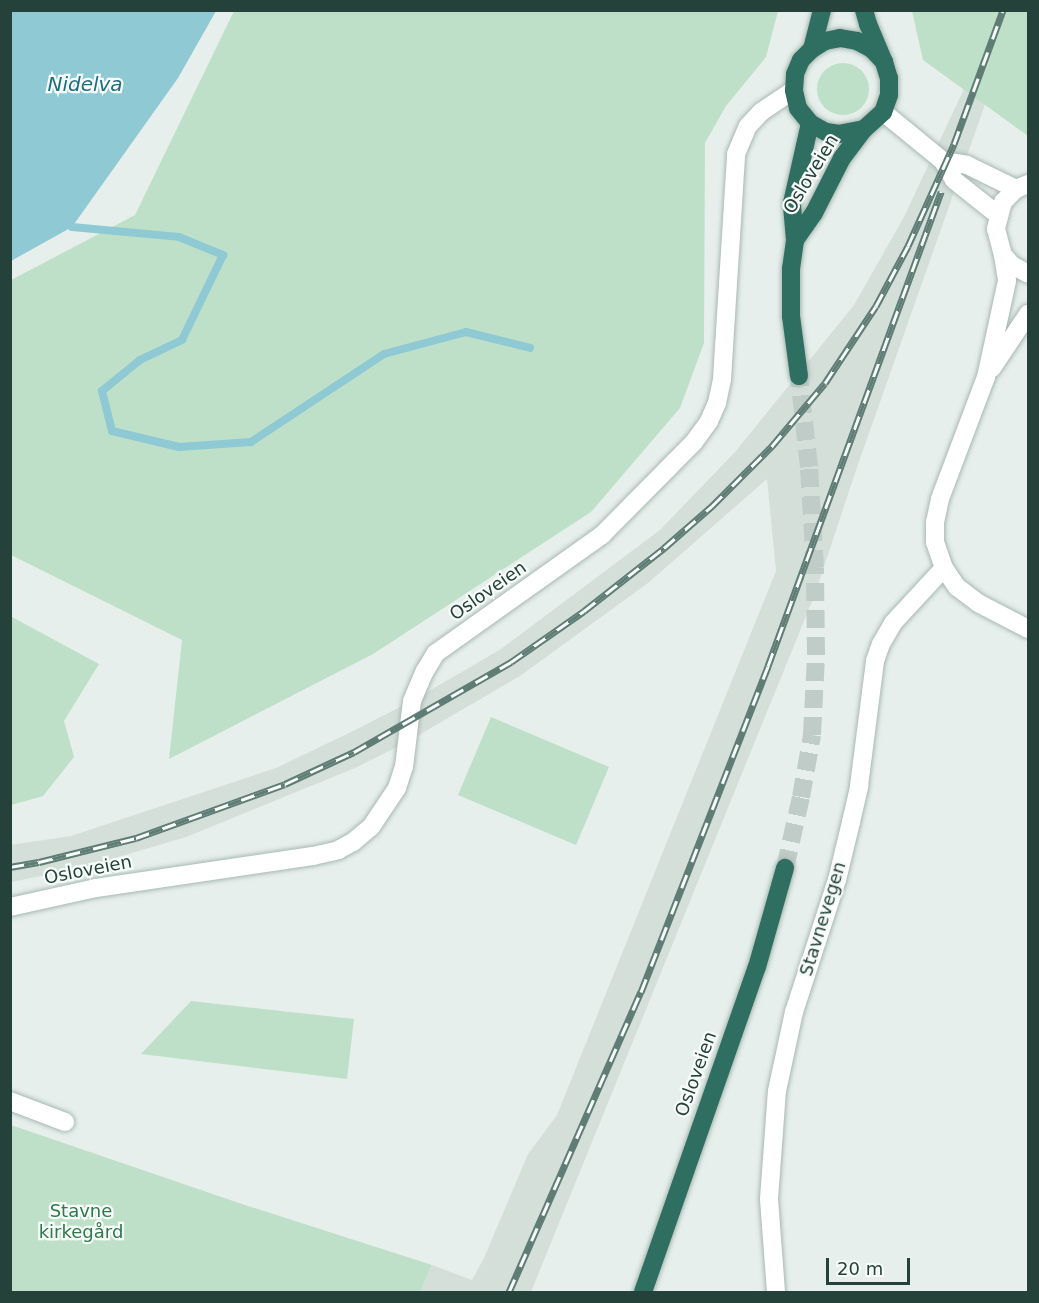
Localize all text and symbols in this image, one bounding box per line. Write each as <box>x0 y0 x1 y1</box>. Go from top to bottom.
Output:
water label: Nidelva <box>47 72 123 96</box>
street label: Osloveien <box>779 130 843 218</box>
street label: Osloveien <box>445 557 531 625</box>
street label: Osloveien <box>42 851 134 889</box>
street label: Stavnevegen <box>795 859 851 979</box>
street label: Osloveien <box>671 1029 721 1119</box>
park label: Stavne kirkegård <box>39 1201 123 1244</box>
scale bar <box>829 1246 913 1284</box>
text: 20 m <box>837 1258 883 1279</box>

